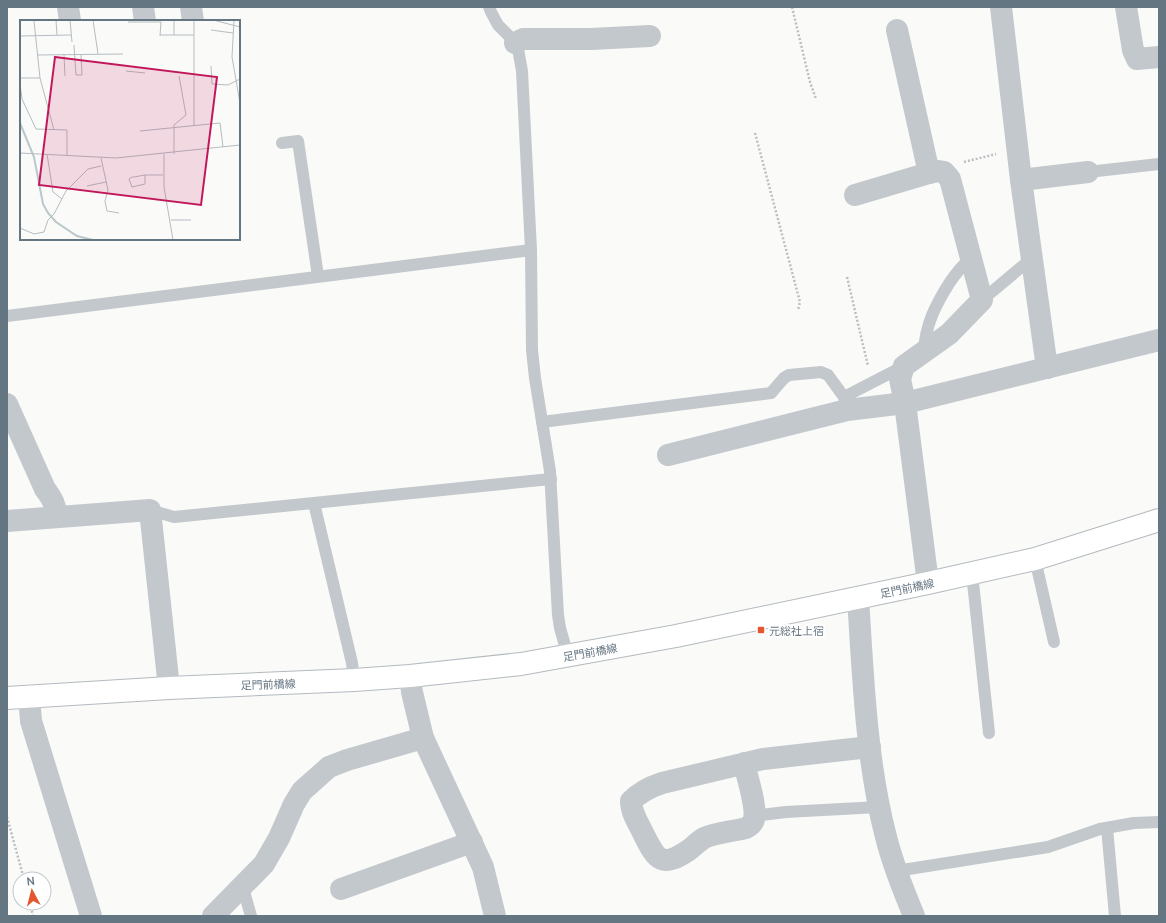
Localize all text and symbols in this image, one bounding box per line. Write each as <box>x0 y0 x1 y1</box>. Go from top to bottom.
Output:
inset map <box>20 20 240 240</box>
street label: 足門前橋線 <box>879 575 935 601</box>
place label: 元総社上宿 <box>769 623 824 638</box>
marker: 元総社上宿 <box>756 625 766 635</box>
street label: 足門前橋線 <box>562 640 618 664</box>
street label: 足門前橋線 <box>240 676 296 692</box>
north arrow <box>12 871 52 911</box>
text: N <box>26 873 36 889</box>

